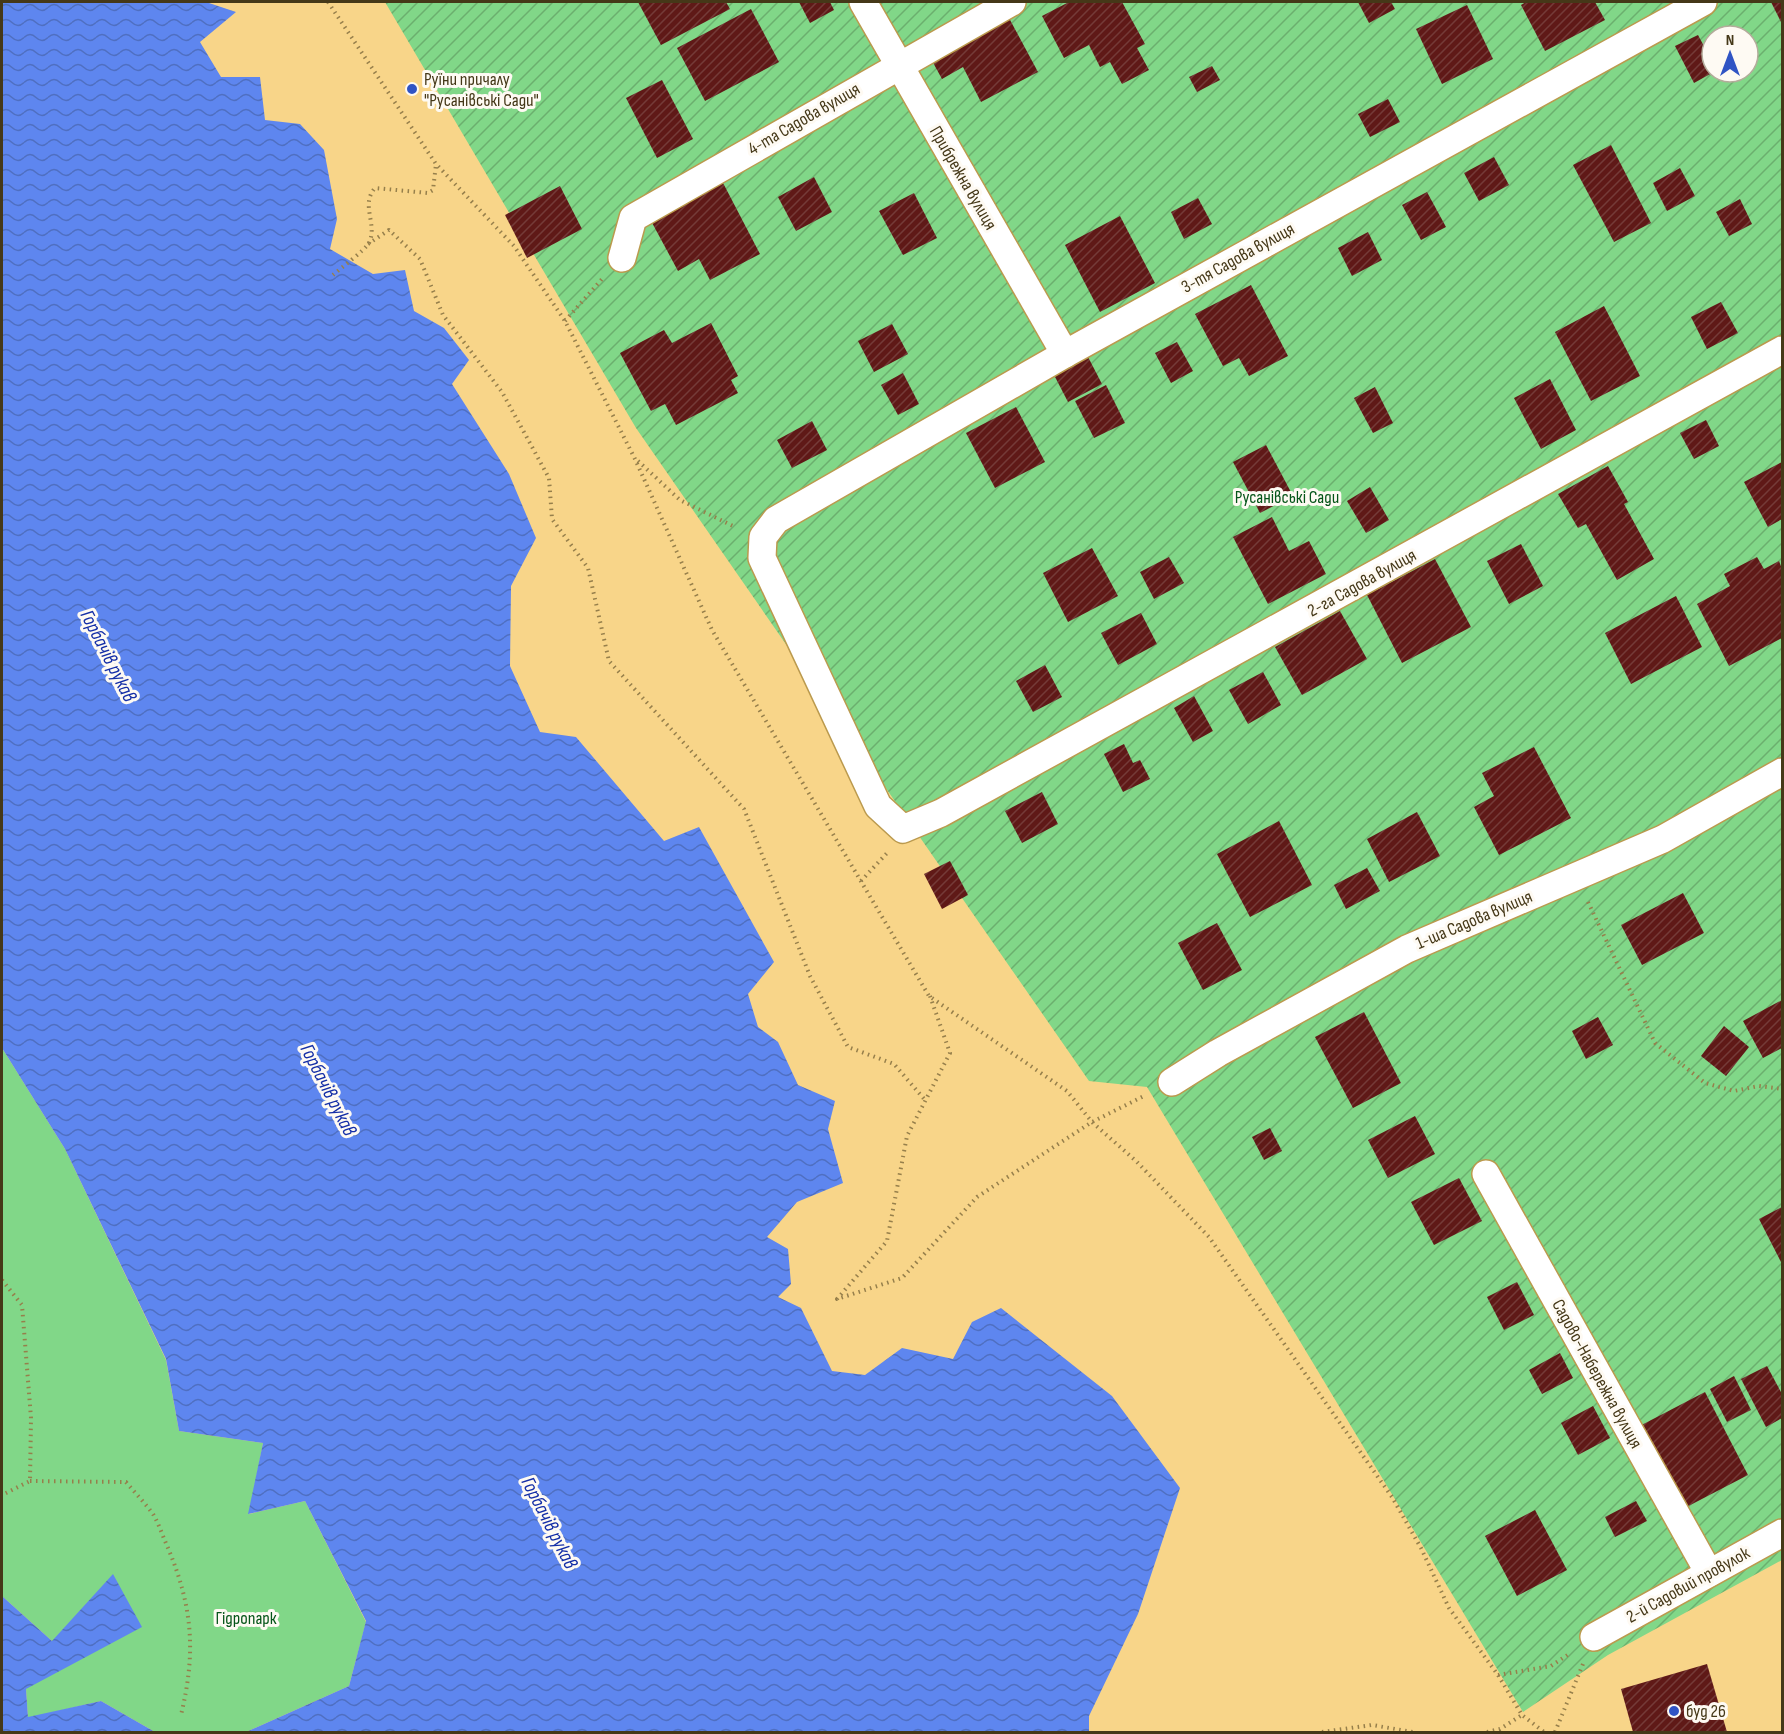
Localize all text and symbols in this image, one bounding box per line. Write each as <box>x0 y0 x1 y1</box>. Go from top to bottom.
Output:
north arrow <box>1700 24 1760 84</box>
text: N <box>1726 31 1734 50</box>
place label: Руїни причалу "Русанівські Сади" <box>424 69 539 111</box>
street label: 4-та Садова вулиця <box>744 78 864 160</box>
marker: Руїни причалу "Русанівські Сади" <box>405 82 419 96</box>
street label: Прибрежна вулиця <box>925 123 1001 233</box>
street label: 3-тя Садова вулиця <box>1178 218 1298 298</box>
park label: Русанівські Сади <box>1235 487 1339 508</box>
street label: 2-га Садова вулиця <box>1304 545 1420 621</box>
water label: Горбачів рукав <box>75 606 141 706</box>
street label: 1-ша Садова вулиця <box>1413 886 1535 954</box>
water label: Горбачів рукав <box>295 1040 361 1140</box>
street label: Садово-Набережна вулиця <box>1547 1296 1647 1452</box>
water label: Горбачів рукав <box>516 1473 582 1573</box>
street label: 2-й Садовий провулок <box>1623 1542 1753 1628</box>
park label: Гідропарк <box>215 1608 277 1629</box>
place label: буд 26 <box>1686 1701 1726 1722</box>
marker: буд 26 <box>1667 1704 1681 1718</box>

